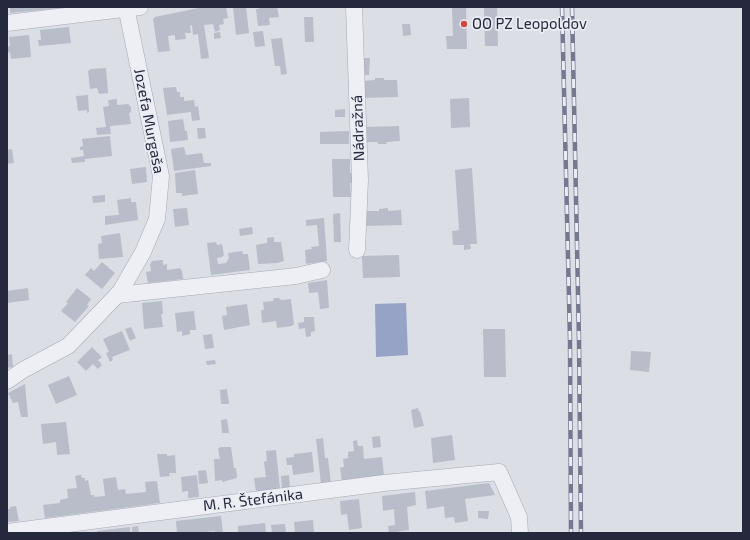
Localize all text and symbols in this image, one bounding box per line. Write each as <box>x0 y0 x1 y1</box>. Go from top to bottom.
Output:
place label: OO PZ Leopoldov <box>472 14 587 32</box>
marker: OO PZ Leopoldov <box>459 19 469 29</box>
street label: Jozefa Murgaša <box>131 67 169 175</box>
street label: Nádražná <box>347 95 367 161</box>
street label: M. R. Štefánika <box>202 484 304 514</box>

